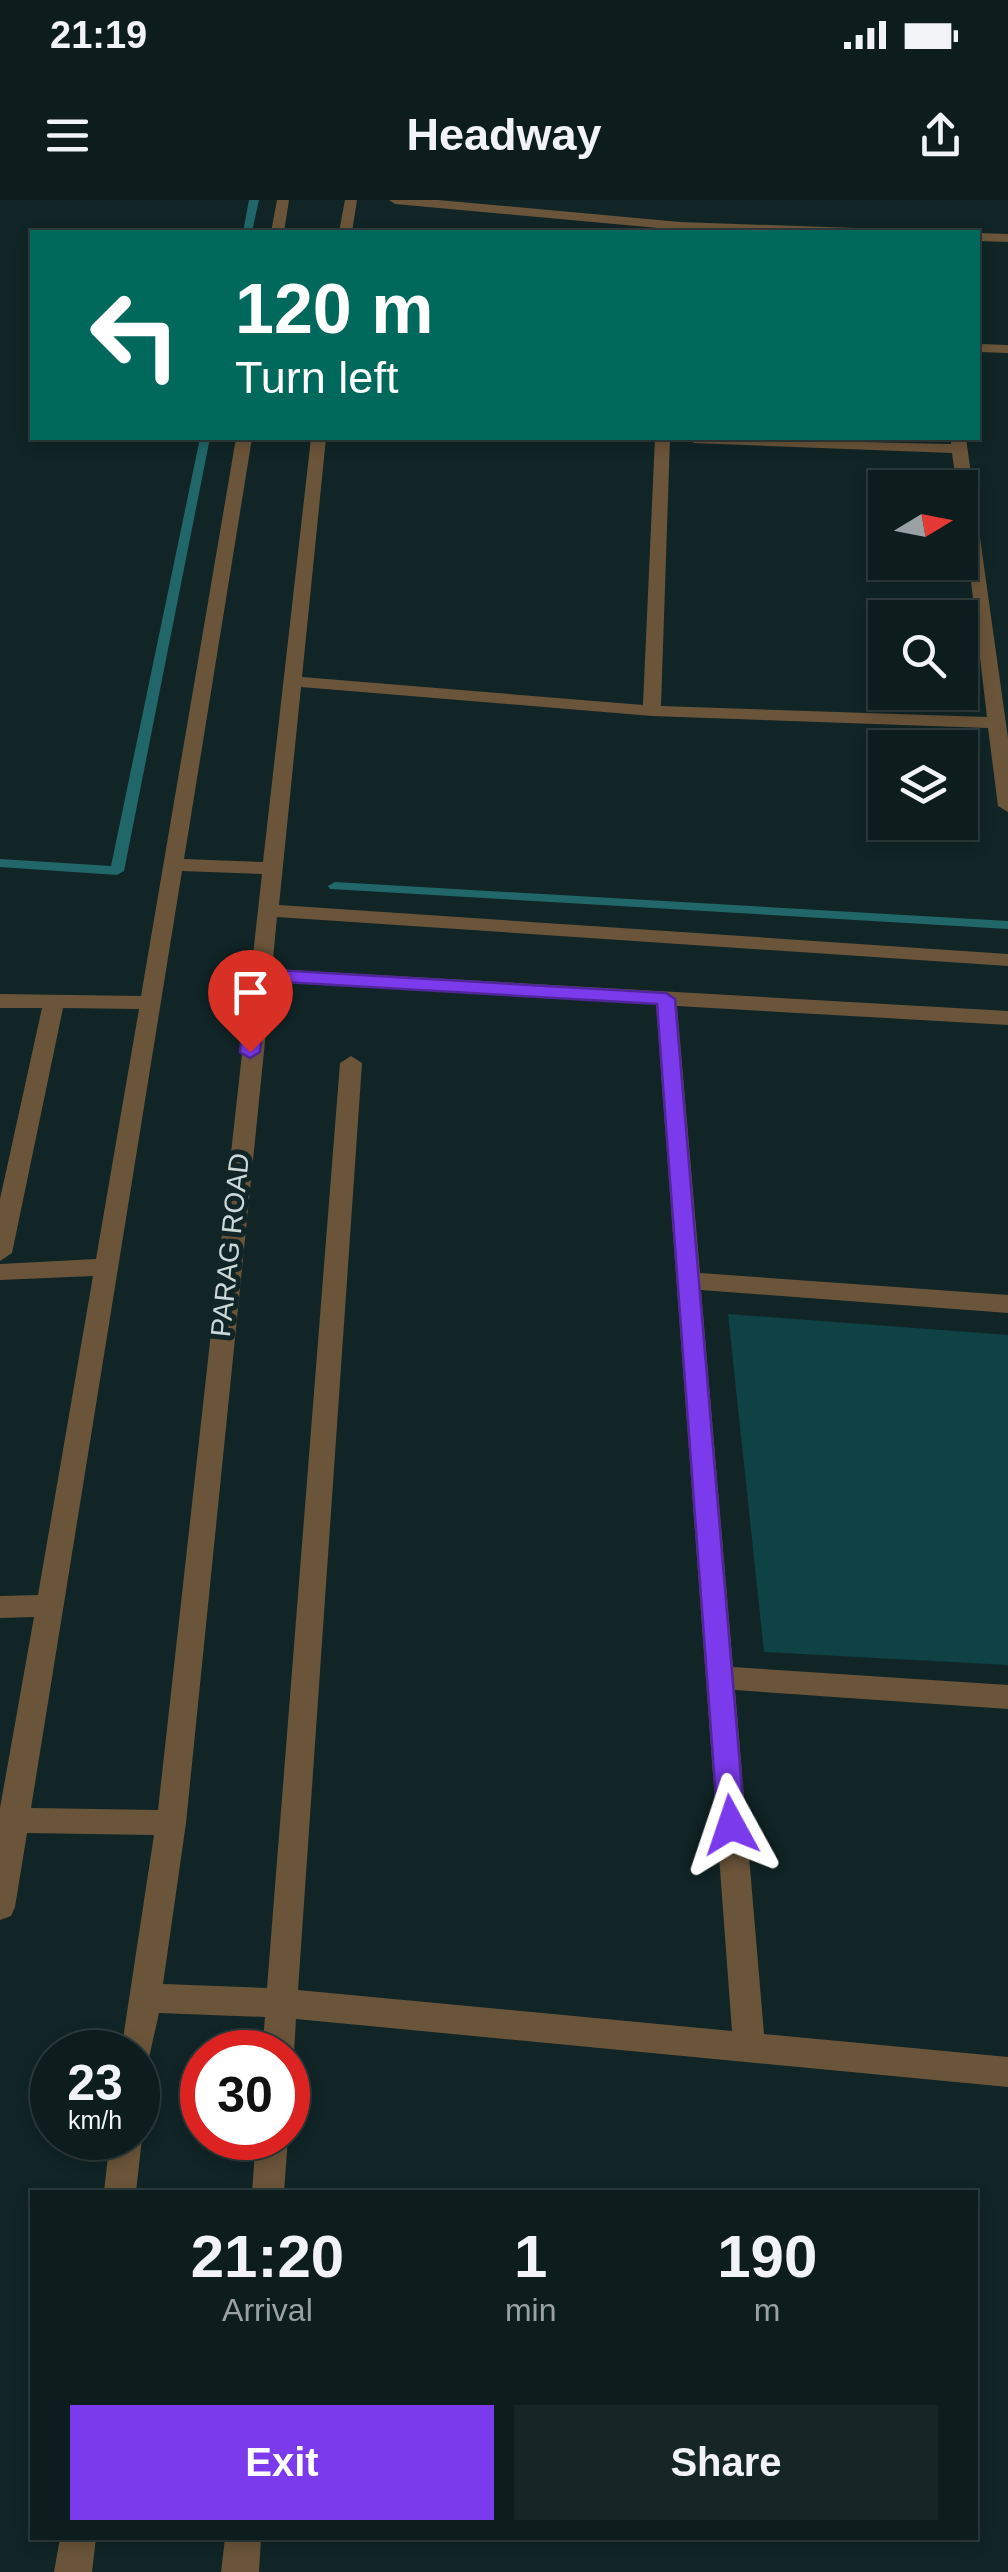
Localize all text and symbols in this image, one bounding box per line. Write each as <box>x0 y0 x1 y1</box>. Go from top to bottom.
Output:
text: 21:19 <box>50 14 147 56</box>
icon: menu <box>40 108 95 163</box>
icon: share <box>913 108 968 163</box>
text: Headway <box>406 109 602 160</box>
icon: left <box>70 270 200 400</box>
text: 120 m <box>235 270 433 348</box>
text: Turn left <box>235 352 398 403</box>
north arrow <box>868 470 978 580</box>
map controls <box>868 470 978 840</box>
button: search <box>868 600 978 710</box>
button: layers <box>868 730 978 840</box>
pin <box>208 950 293 1053</box>
icon: arrive <box>223 965 278 1020</box>
street label: PARAG ROAD <box>205 1152 255 1338</box>
position arrow <box>679 1773 783 1877</box>
speed limit sign: 30 <box>180 2030 310 2160</box>
text: 23 <box>67 2055 123 2111</box>
text: km/h <box>68 2106 122 2134</box>
text: 21:20 <box>191 2223 344 2290</box>
text: 1 <box>514 2223 547 2290</box>
text: 190 <box>717 2223 817 2290</box>
text: Arrival <box>222 2292 313 2328</box>
text: min <box>505 2292 556 2328</box>
text: m <box>754 2292 781 2328</box>
button: Exit <box>70 2405 494 2520</box>
button: Share <box>514 2405 938 2520</box>

